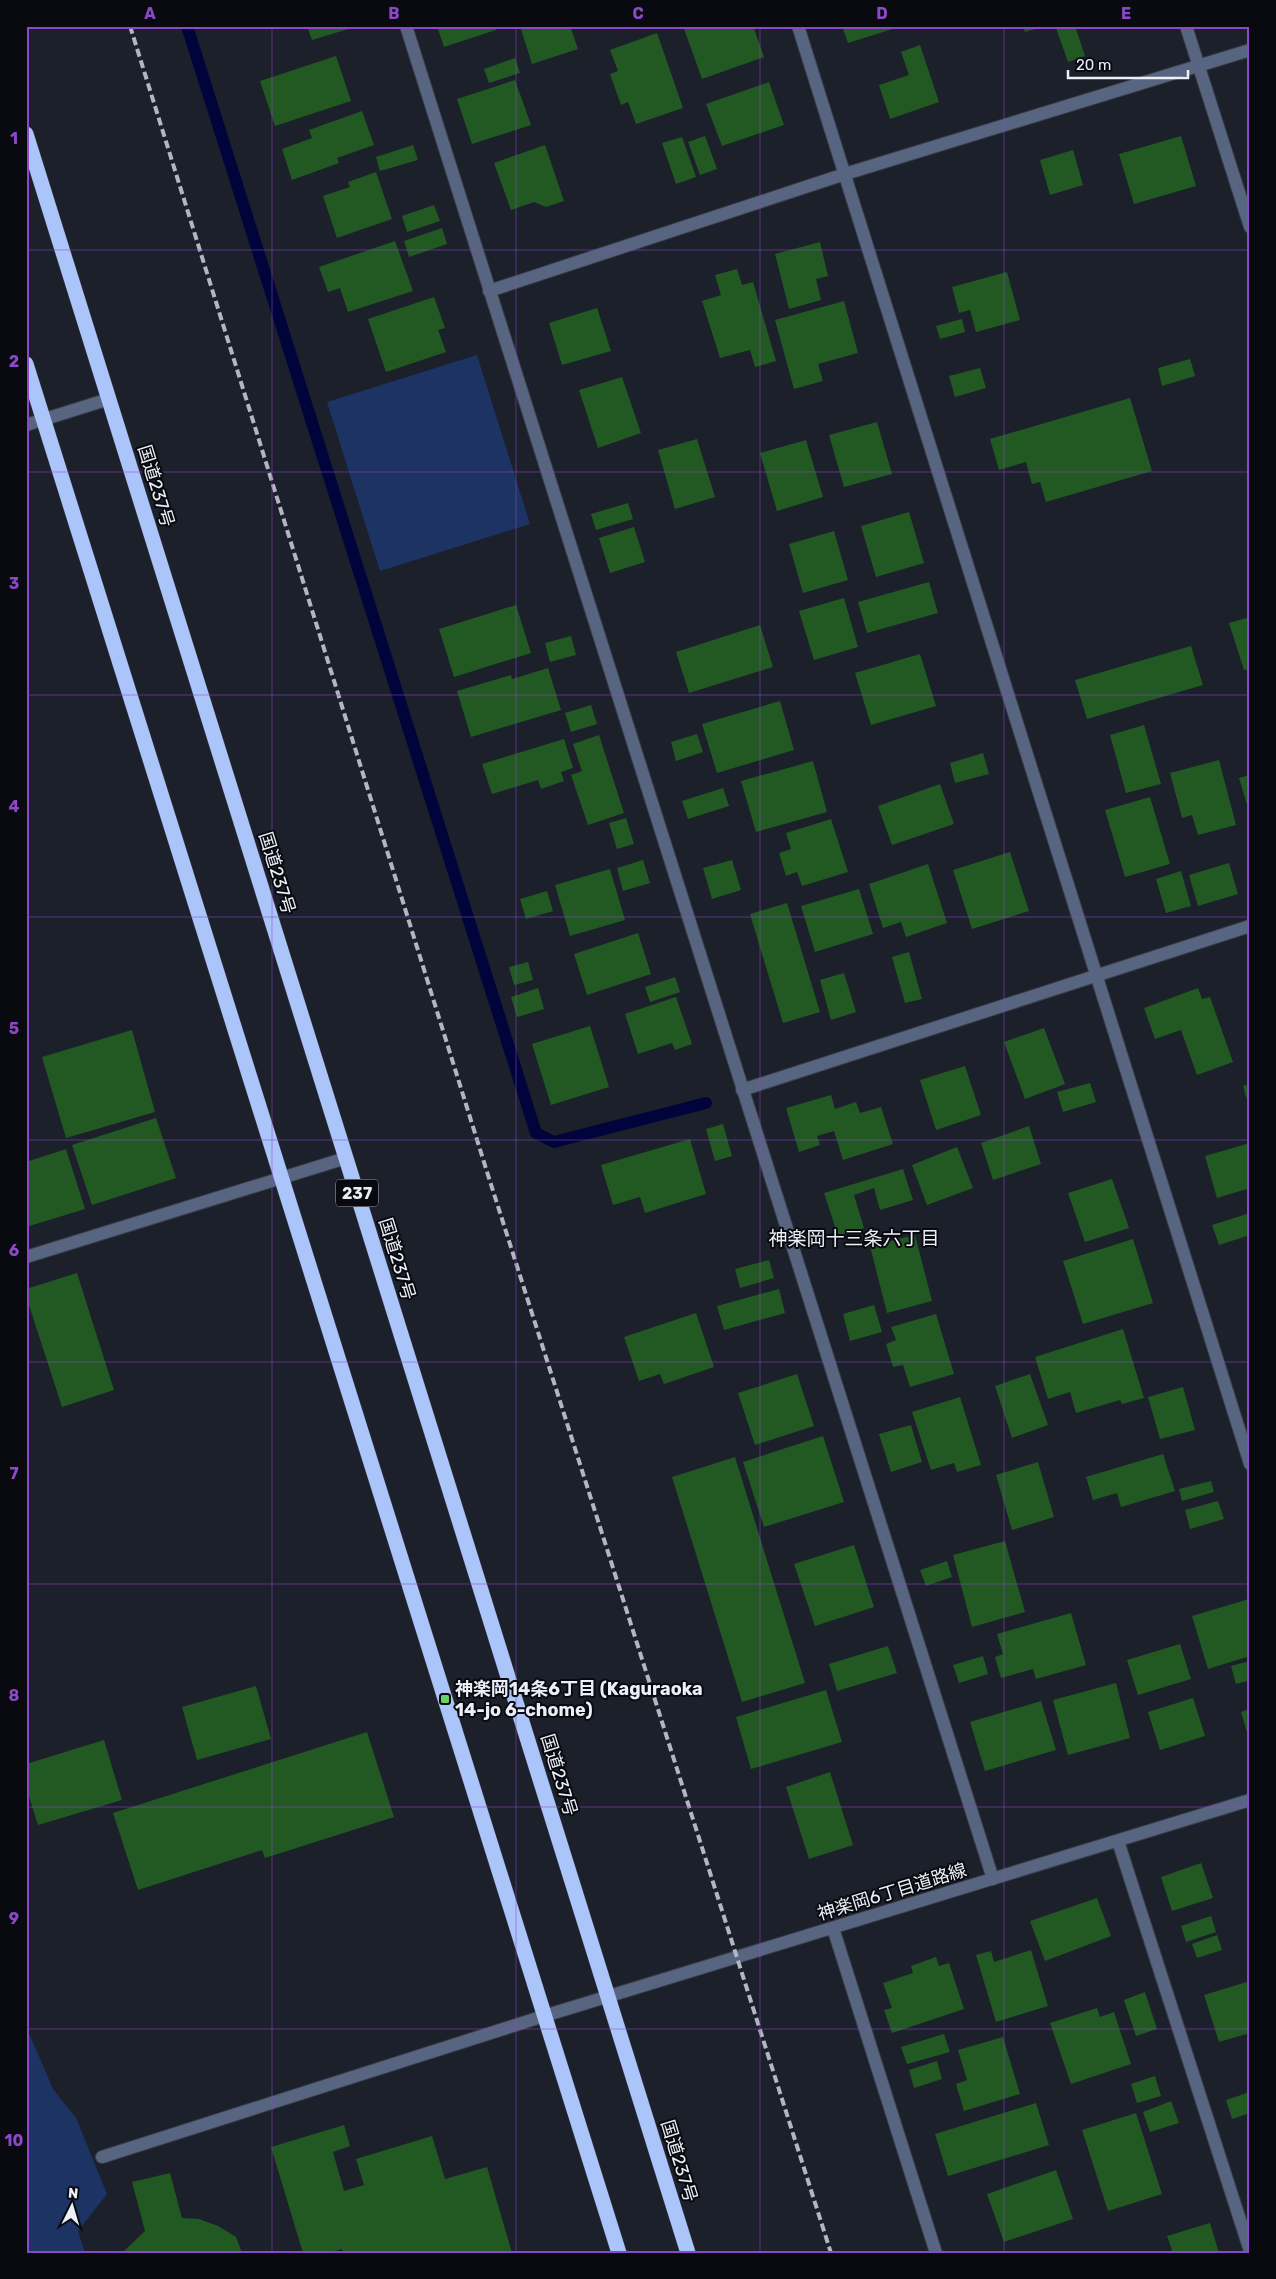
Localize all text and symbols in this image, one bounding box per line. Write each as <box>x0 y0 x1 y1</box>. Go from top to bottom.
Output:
text: A <box>144 4 156 23</box>
text: B <box>388 4 400 23</box>
text: C <box>632 4 644 23</box>
text: D <box>876 4 888 23</box>
text: E <box>1121 4 1131 23</box>
scale bar <box>1068 48 1188 80</box>
text: 20 m <box>1076 56 1111 74</box>
text: 1 <box>10 129 18 148</box>
text: 2 <box>9 352 19 371</box>
street label: 国道237号 <box>133 442 179 530</box>
text: 3 <box>9 574 19 593</box>
text: 4 <box>9 797 20 816</box>
street label: 国道237号 <box>254 829 300 917</box>
text: 5 <box>9 1019 19 1038</box>
road number: 237 <box>336 1180 378 1206</box>
street label: 国道237号 <box>374 1215 420 1303</box>
district label: 神楽岡十三条六丁目 <box>768 1227 940 1250</box>
text: 6 <box>9 1241 19 1260</box>
text: 7 <box>9 1464 19 1483</box>
place label: 神楽岡14条6丁目 (Kaguraoka 14-jo 6-chome) <box>455 1678 703 1721</box>
text: 8 <box>9 1686 20 1705</box>
marker: 神楽岡14条6丁目 (Kaguraoka 14-jo 6-chome) <box>439 1693 451 1705</box>
street label: 国道237号 <box>536 1731 582 1819</box>
street label: 神楽岡6丁目道路線 <box>815 1859 969 1925</box>
text: 9 <box>9 1909 19 1928</box>
street label: 国道237号 <box>656 2117 702 2205</box>
text: 10 <box>5 2131 24 2150</box>
north arrow <box>48 2182 98 2232</box>
text: N <box>67 2185 79 2202</box>

